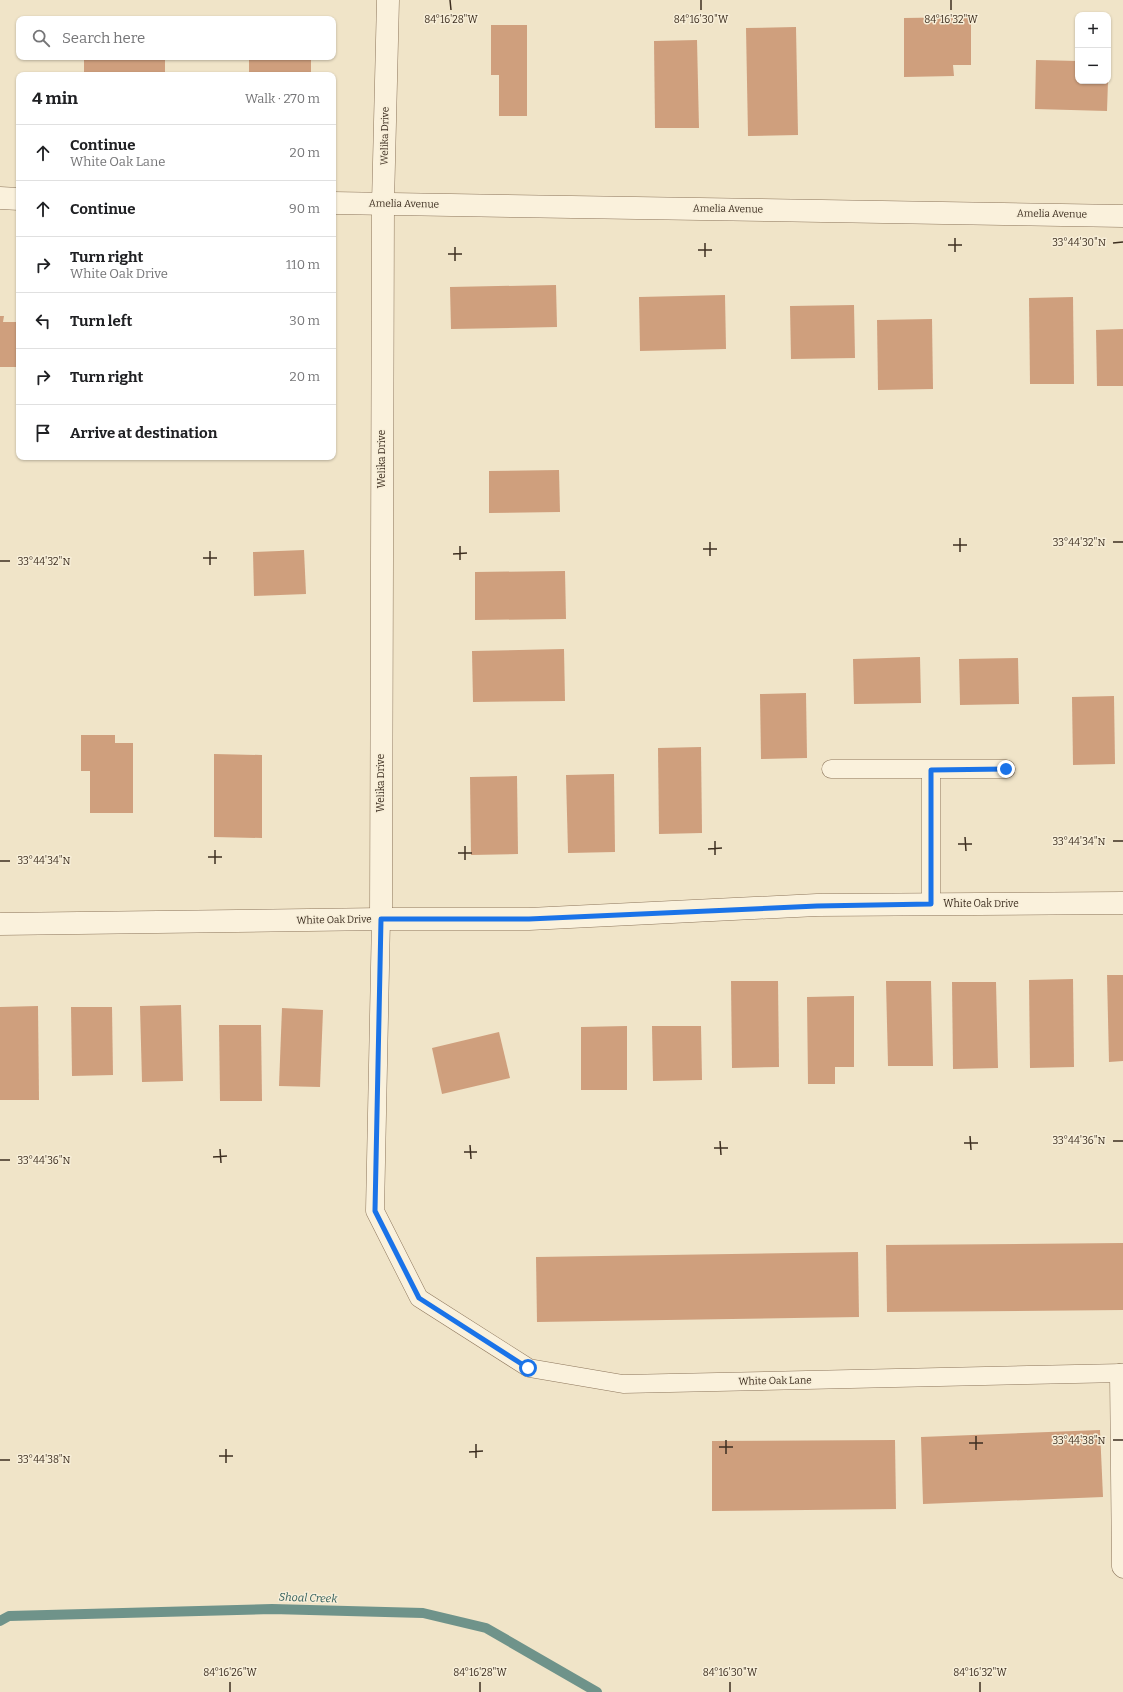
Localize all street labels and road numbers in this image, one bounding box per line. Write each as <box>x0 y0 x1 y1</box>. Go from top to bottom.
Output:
street label: Welika Drive <box>378 107 392 165</box>
street label: Amelia Avenue <box>369 197 439 211</box>
street label: Amelia Avenue <box>693 202 763 216</box>
street label: Amelia Avenue <box>1017 207 1087 221</box>
street label: Welika Drive <box>376 430 388 488</box>
street label: Welika Drive <box>375 754 387 812</box>
street label: White Oak Drive <box>943 898 1019 910</box>
street label: White Oak Drive <box>296 913 372 927</box>
street label: White Oak Lane <box>738 1374 812 1388</box>

